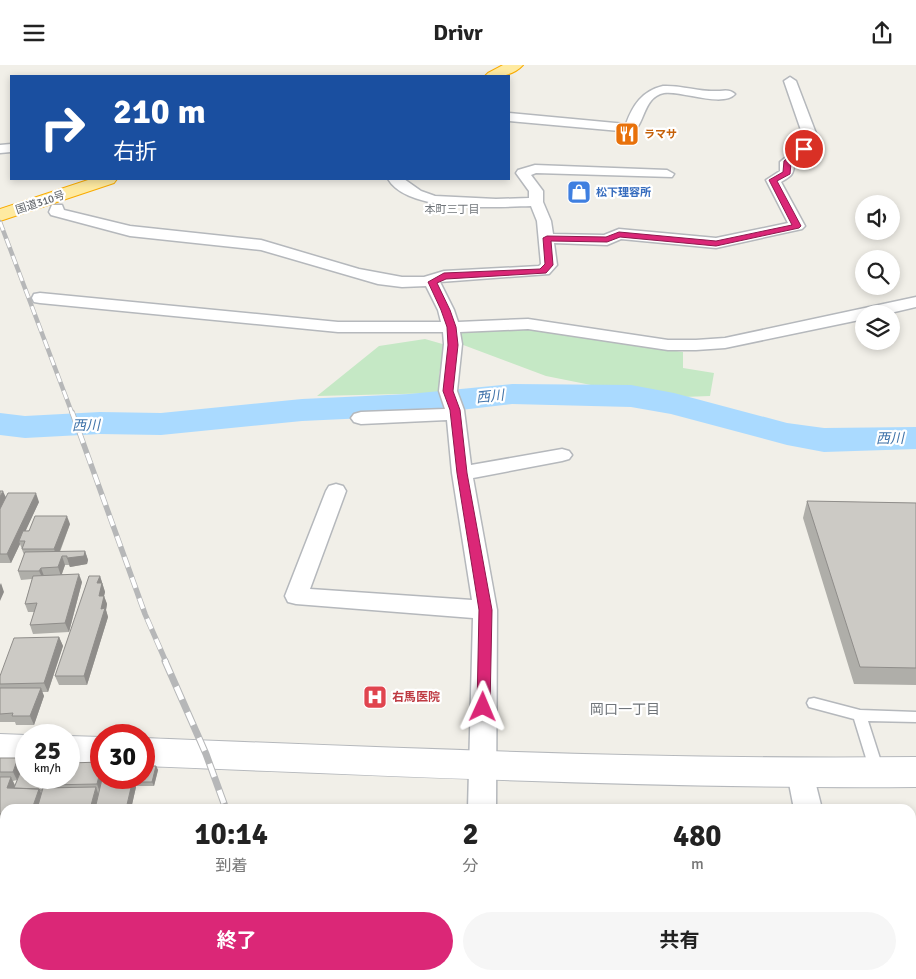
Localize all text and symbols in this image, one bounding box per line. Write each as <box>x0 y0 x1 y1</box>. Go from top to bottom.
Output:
icon: menu <box>20 19 48 47</box>
text: Drivr <box>433 19 483 46</box>
icon: share <box>868 19 896 47</box>
text: 210 m <box>113 90 206 133</box>
icon: right <box>30 95 95 160</box>
restaurant icon: ラマサ <box>614 121 640 147</box>
place label: ラマサ <box>644 128 677 141</box>
pin <box>783 128 825 170</box>
icon: arrive <box>790 135 818 163</box>
text: 右折 <box>113 138 157 165</box>
shop icon: 松下理容所 <box>566 179 592 205</box>
place label: 松下理容所 <box>596 186 651 199</box>
street label: 国道310号 <box>14 188 66 217</box>
map controls <box>855 195 900 350</box>
button: sound <box>855 195 900 240</box>
district label: 本町三丁目 <box>425 203 480 216</box>
button: search <box>855 250 900 295</box>
button: layers <box>855 305 900 350</box>
water label: 西川 <box>475 386 507 406</box>
water label: 西川 <box>72 417 102 434</box>
water label: 西川 <box>876 430 906 447</box>
position arrow <box>456 680 508 732</box>
hospital icon: 右馬医院 <box>362 684 388 710</box>
place label: 右馬医院 <box>392 690 440 705</box>
district label: 岡口一丁目 <box>590 701 660 718</box>
speed limit sign: 30 <box>90 724 155 789</box>
text: 25 <box>34 735 61 766</box>
text: km/h <box>34 761 61 776</box>
text: 10:14 <box>194 816 268 853</box>
text: 2 <box>462 816 479 853</box>
text: 480 <box>673 818 722 855</box>
text: m <box>691 854 704 874</box>
text: 到着 <box>215 856 247 876</box>
text: 分 <box>462 856 479 876</box>
button: 終了 <box>20 912 453 970</box>
button: 共有 <box>463 912 896 970</box>

